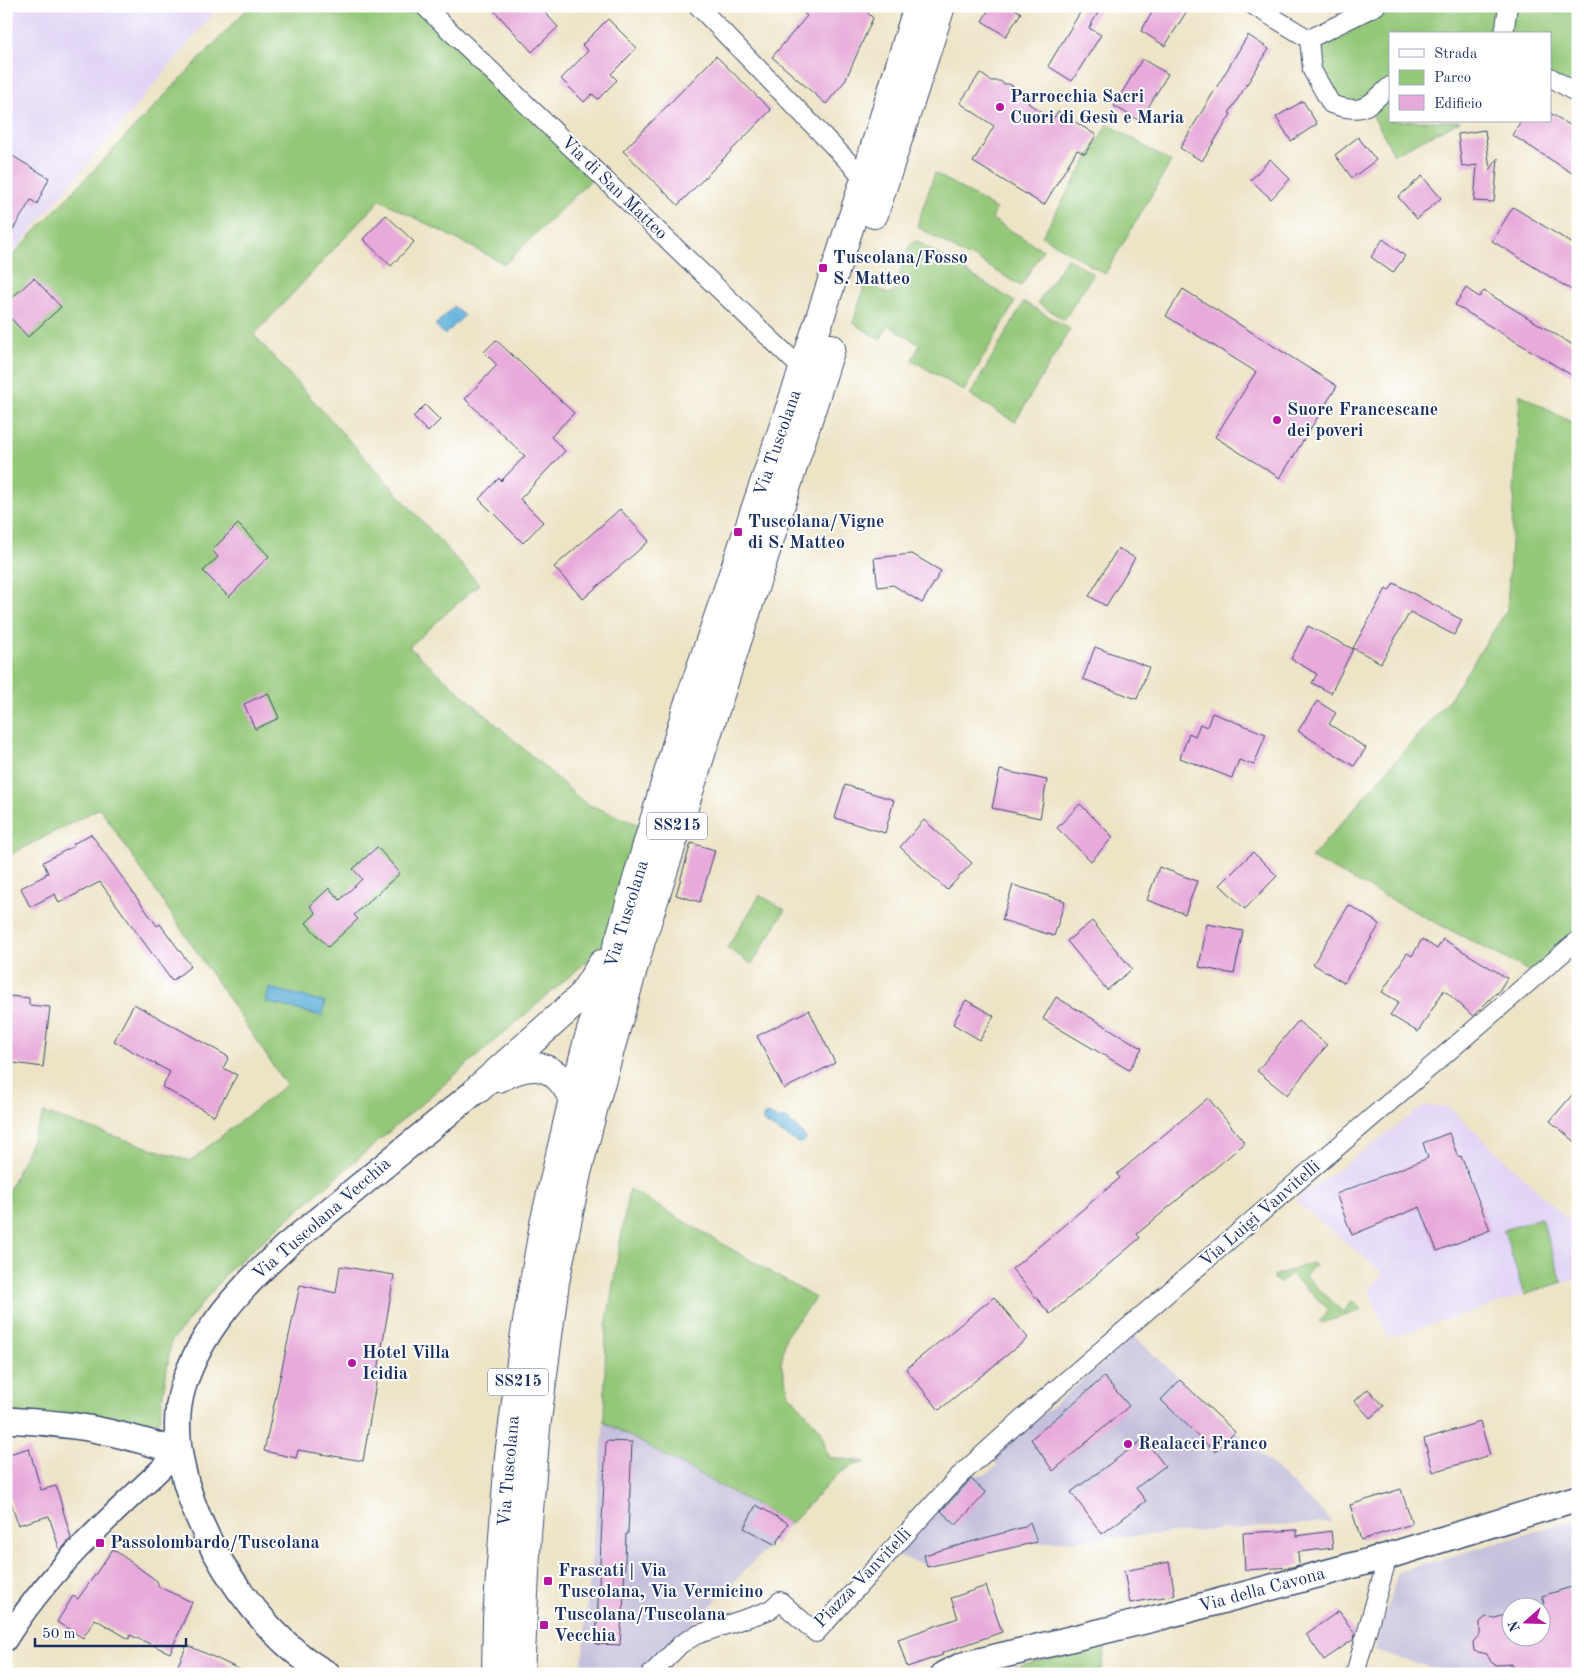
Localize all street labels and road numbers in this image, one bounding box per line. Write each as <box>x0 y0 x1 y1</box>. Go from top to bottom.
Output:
street label: Via di San Matteo <box>557 133 671 243</box>
street label: Via Tuscolana <box>751 387 805 499</box>
road number: SS215 <box>647 812 707 839</box>
street label: Via Tuscolana <box>602 858 652 970</box>
street label: Via Tuscolana Vecchia <box>250 1154 394 1284</box>
street label: Via Luigi Vanvitelli <box>1196 1157 1324 1271</box>
road number: SS215 <box>488 1368 548 1395</box>
street label: Via Tuscolana <box>495 1415 523 1527</box>
street label: Piazza Vanvitelli <box>811 1525 915 1631</box>
street label: Via della Cavona <box>1197 1564 1327 1615</box>

